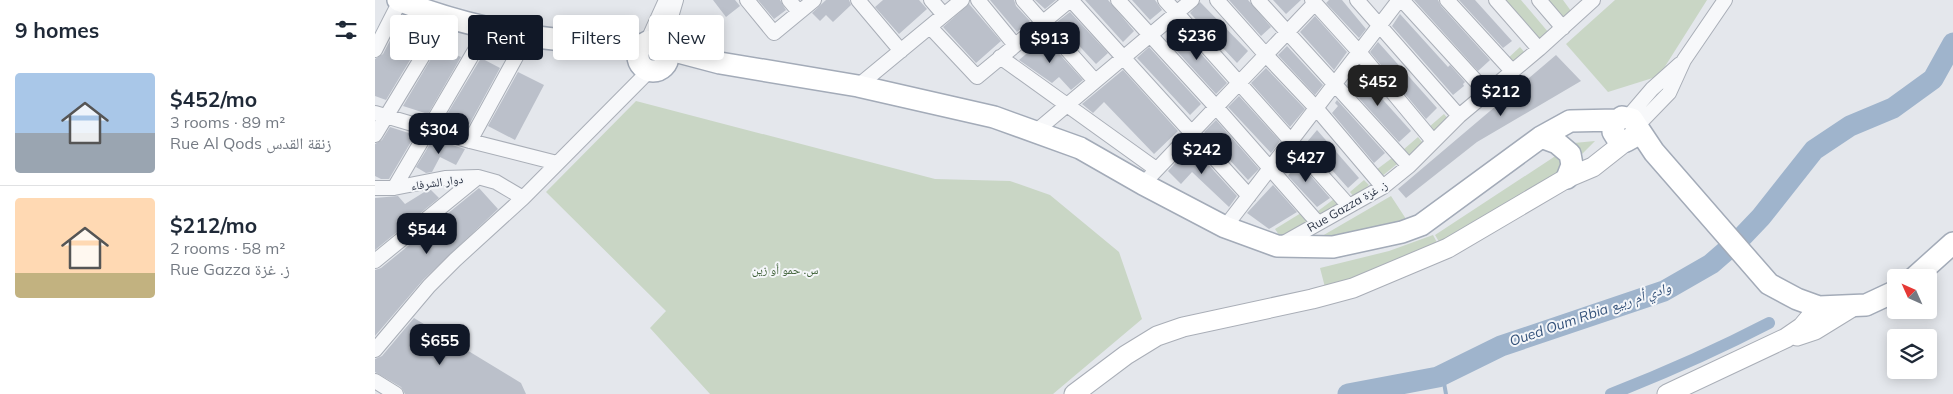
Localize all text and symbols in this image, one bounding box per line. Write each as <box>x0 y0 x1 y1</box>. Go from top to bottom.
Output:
chip: Buy <box>390 15 458 60</box>
chip: Rent <box>468 15 543 60</box>
chip: Filters <box>553 15 639 60</box>
chip: New <box>649 15 724 60</box>
icon: filters <box>332 16 360 44</box>
text: 9 homes <box>15 17 99 43</box>
pin: $236 <box>1167 18 1227 61</box>
pin: $913 <box>1020 22 1080 64</box>
text: $236 <box>1178 25 1216 45</box>
text: $913 <box>1031 28 1069 48</box>
pin: $452 <box>1348 64 1408 107</box>
text: $452 <box>1359 71 1397 91</box>
pin: $212 <box>1471 74 1531 117</box>
text: $212 <box>1482 81 1520 101</box>
text: $452/mo <box>170 86 257 112</box>
icon: home <box>55 93 115 153</box>
text: 3 rooms · 89 m² <box>170 112 285 132</box>
pin: $304 <box>409 112 469 155</box>
text: $304 <box>420 119 458 139</box>
pin: $242 <box>1172 132 1232 175</box>
text: Rue Al Qods زنقة القدس <box>170 133 332 153</box>
text: $242 <box>1183 139 1221 159</box>
pin: $427 <box>1276 140 1336 183</box>
text: $427 <box>1287 147 1325 167</box>
street label: دوار الشرفاء <box>410 171 464 193</box>
street label: Rue Gazza ز. غزة <box>1304 177 1390 235</box>
text: $212/mo <box>170 212 257 238</box>
pin: $544 <box>397 212 457 255</box>
icon: home <box>55 218 115 278</box>
text: $544 <box>408 219 446 239</box>
text: 2 rooms · 58 m² <box>170 238 285 258</box>
text: Rue Gazza ز. غزة <box>170 259 290 279</box>
park label: س. حمو أو زين <box>752 262 818 277</box>
north arrow <box>1887 269 1937 319</box>
map controls <box>1887 269 1937 379</box>
water label: Oued Oum Rbia وادي أم ربيع <box>1507 278 1674 353</box>
pin: $655 <box>410 324 470 366</box>
button: layers <box>1887 329 1937 379</box>
text: $655 <box>421 330 459 350</box>

